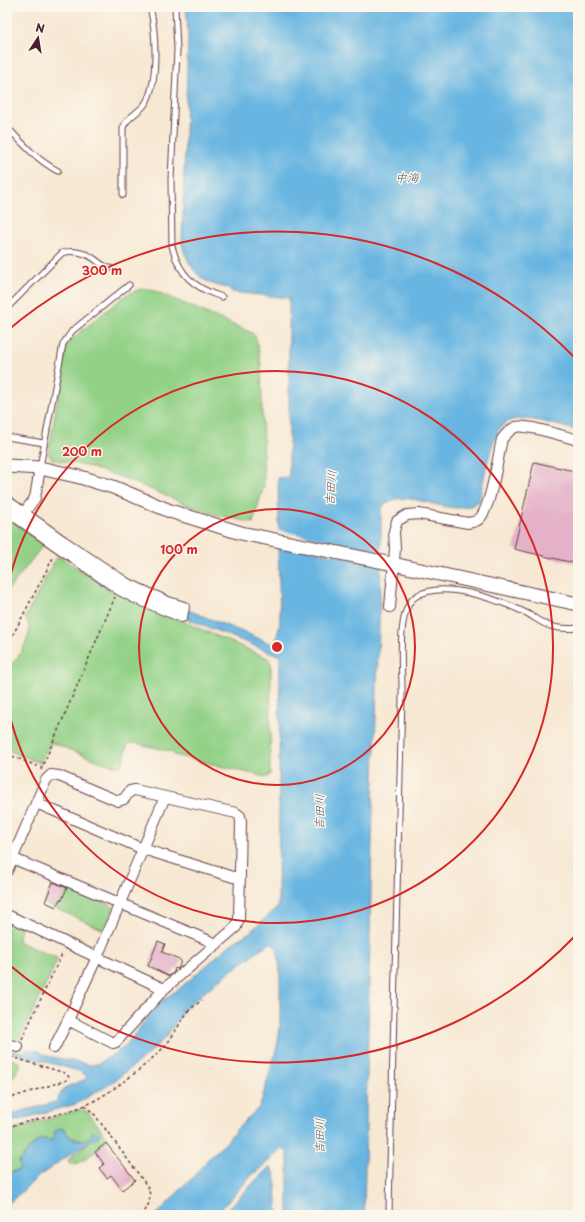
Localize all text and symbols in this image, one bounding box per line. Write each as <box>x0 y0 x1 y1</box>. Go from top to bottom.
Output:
north arrow <box>18 18 58 58</box>
text: N <box>34 19 46 37</box>
water label: 中海 <box>395 168 420 186</box>
text: 300 m <box>82 261 122 279</box>
text: 200 m <box>62 442 102 460</box>
water label: 吉田川 <box>320 469 340 507</box>
text: 100 m <box>160 540 198 558</box>
centre of rings <box>270 640 284 654</box>
water label: 吉田川 <box>310 794 328 830</box>
water label: 吉田川 <box>310 1118 328 1154</box>

